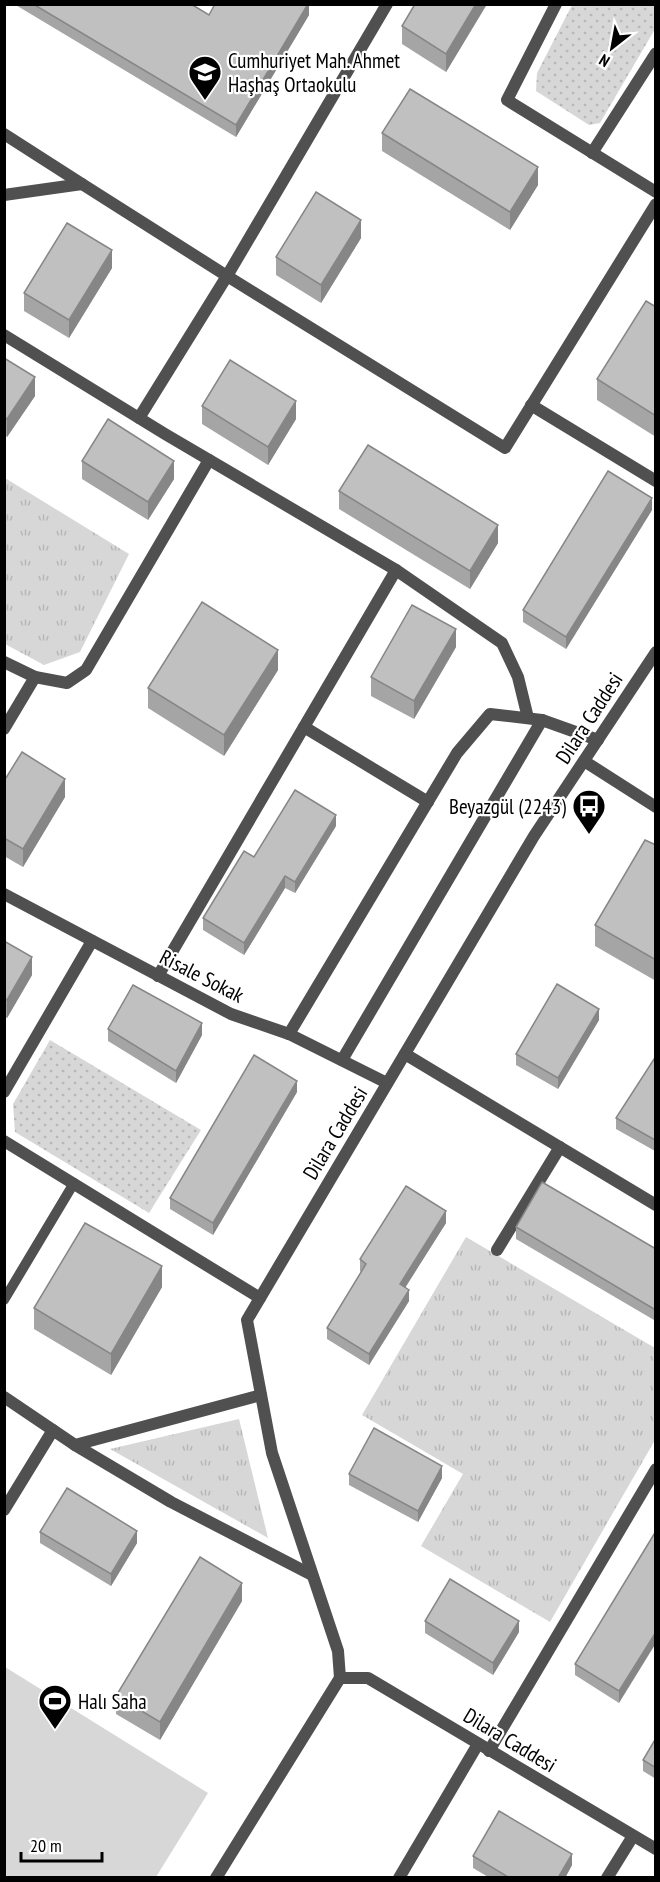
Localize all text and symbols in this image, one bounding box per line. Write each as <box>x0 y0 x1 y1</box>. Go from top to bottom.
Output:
north arrow <box>582 18 642 78</box>
place label: Cumhuriyet Mah. Ahmet Haşhaş Ortaokulu <box>228 47 400 98</box>
text: N <box>595 50 613 72</box>
school or university icon: Cumhuriyet Mah. Ahmet Haşhaş Ortaokulu <box>187 54 223 101</box>
street label: Dilara Caddesi <box>549 667 629 769</box>
bus stop icon: Beyazgül (2243) <box>571 788 607 835</box>
place label: Beyazgül (2243) <box>449 793 566 820</box>
street label: Risale Sokak <box>155 943 249 1009</box>
street label: Dilara Caddesi <box>297 1082 373 1184</box>
sports icon: Halı Saha <box>37 1683 73 1730</box>
place label: Halı Saha <box>78 1688 147 1715</box>
street label: Dilara Caddesi <box>459 1702 561 1778</box>
scale bar <box>21 1825 102 1863</box>
text: 20 m <box>30 1834 62 1857</box>

